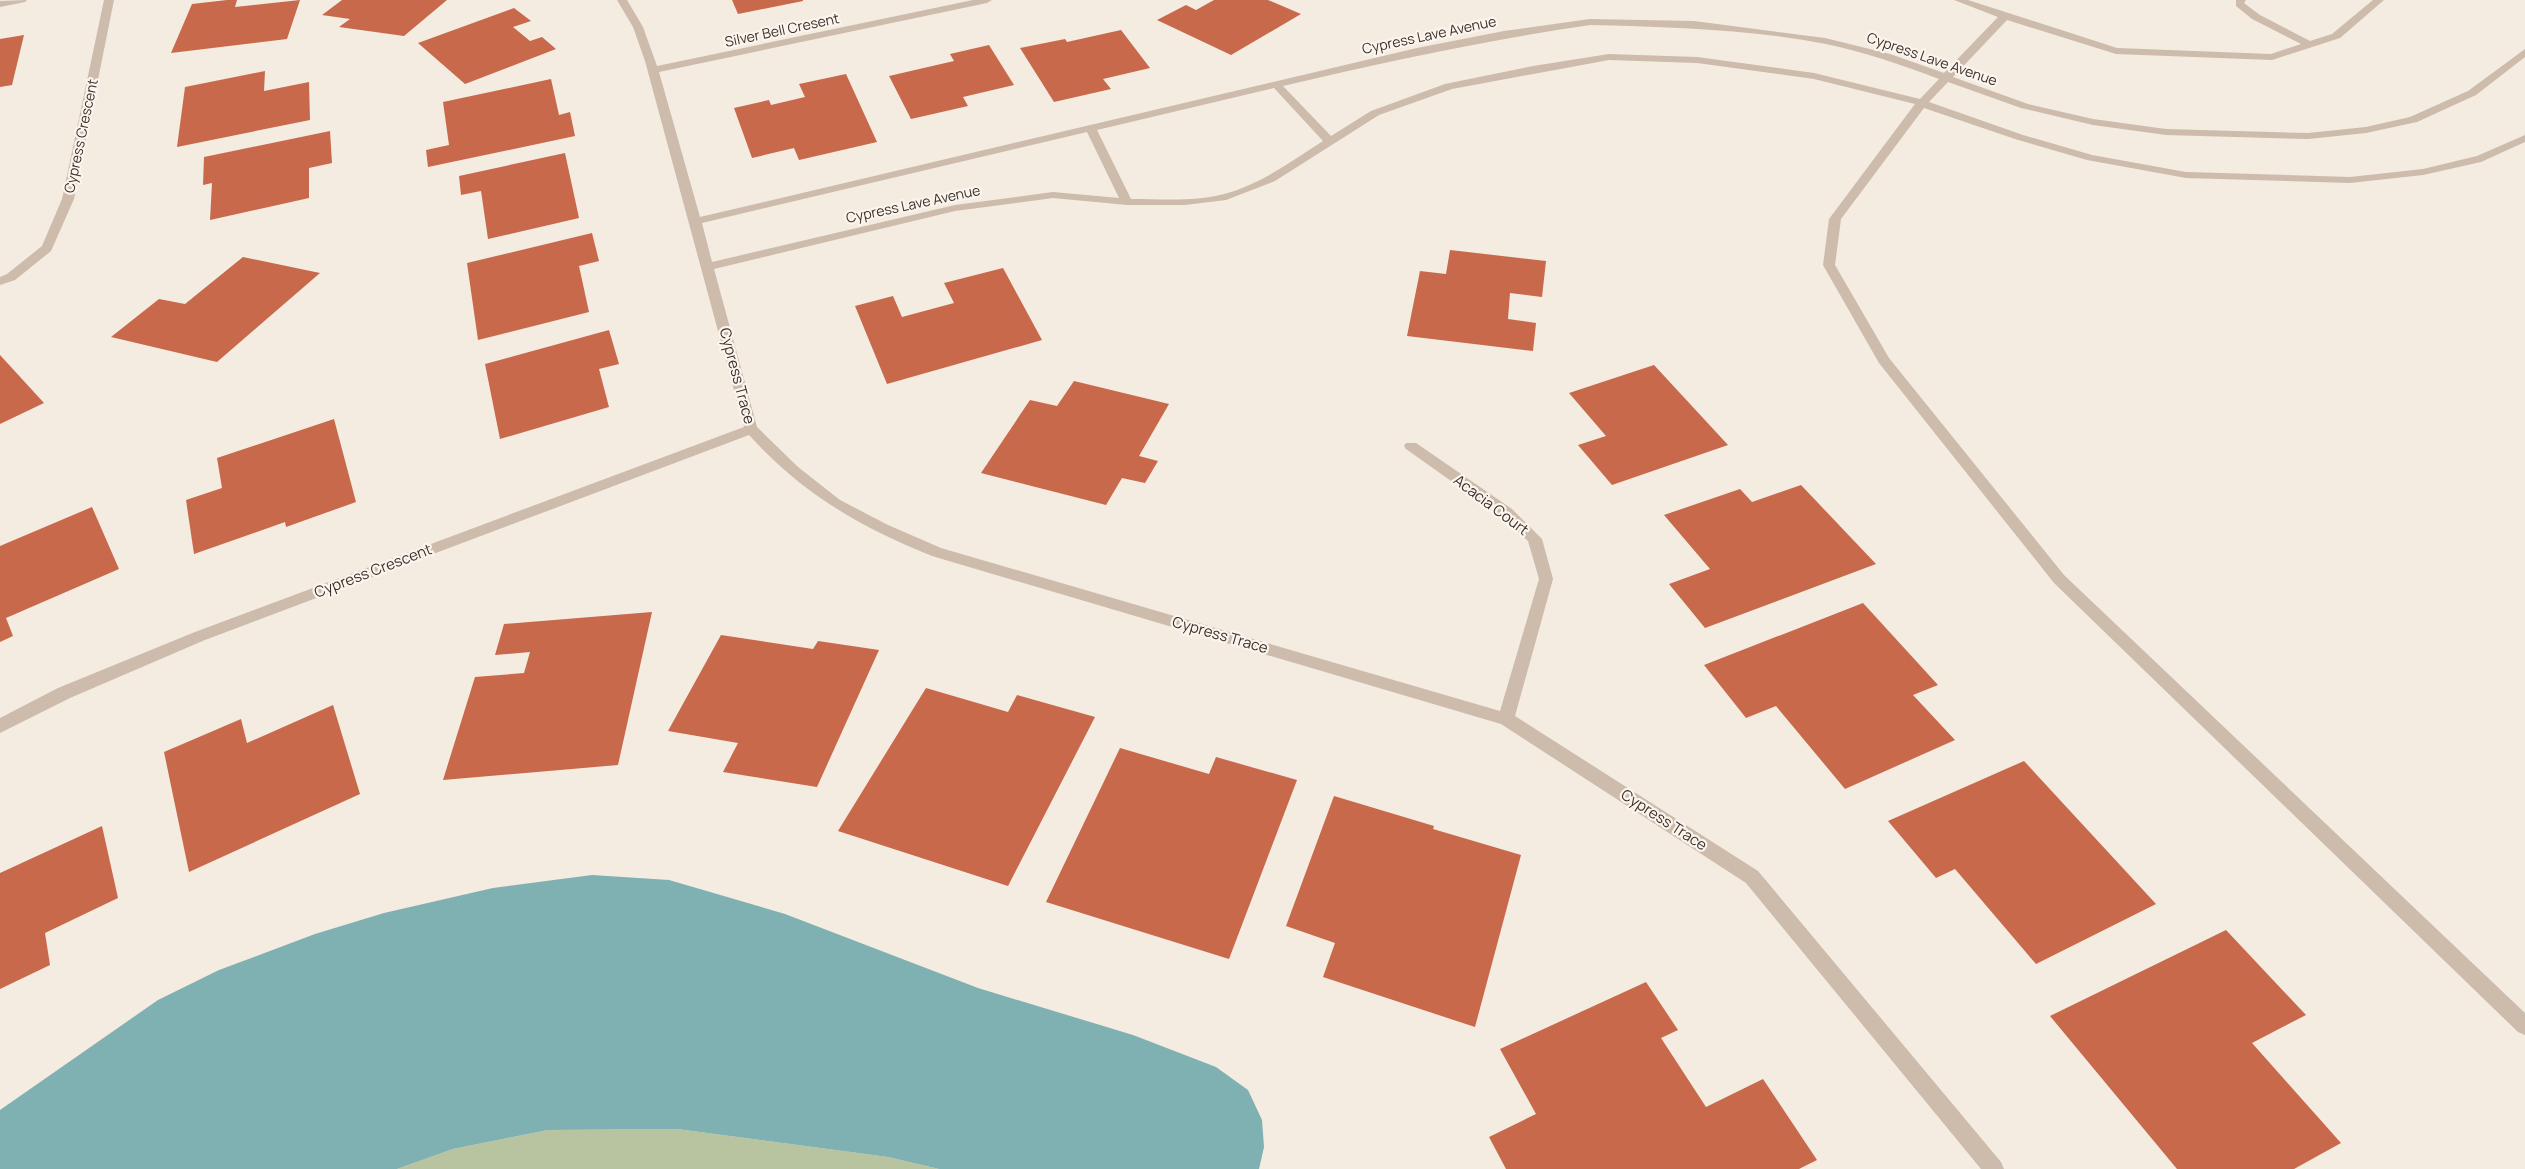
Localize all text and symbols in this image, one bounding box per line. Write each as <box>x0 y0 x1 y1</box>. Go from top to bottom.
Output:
street label: Silver Bell Cresent <box>723 8 841 51</box>
street label: Cypress Lave Avenue <box>1360 11 1498 58</box>
street label: Cypress Lave Avenue <box>1864 27 2000 90</box>
street label: Cypress Crescent <box>59 77 102 195</box>
street label: Cypress Lave Avenue <box>844 180 982 227</box>
street label: Cypress Trace <box>715 325 760 427</box>
street label: Acacia Court <box>1449 469 1533 540</box>
street label: Cypress Crescent <box>311 538 435 603</box>
street label: Cypress Trace <box>1170 611 1271 658</box>
street label: Cypress Trace <box>1617 784 1712 855</box>

